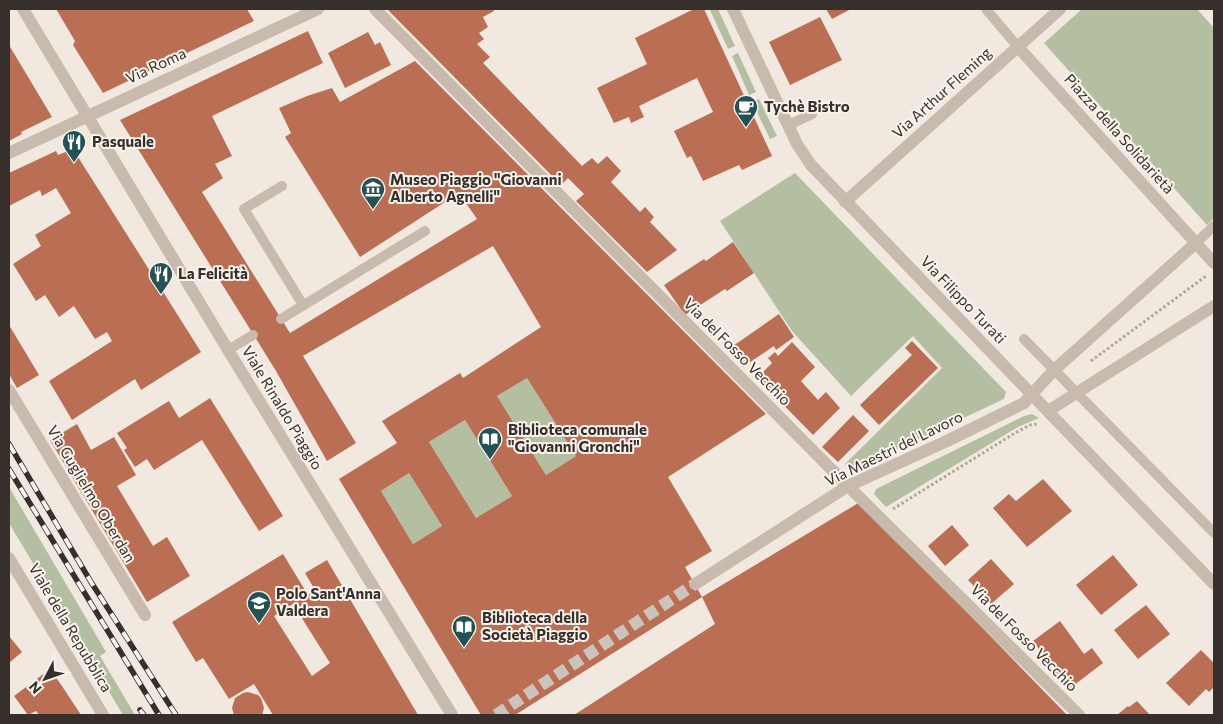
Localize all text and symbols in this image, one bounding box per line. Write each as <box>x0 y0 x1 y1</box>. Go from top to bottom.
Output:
street label: Via Roma <box>123 43 189 87</box>
street label: Via Arthur Fleming <box>888 43 995 142</box>
street label: Piazza della Solidarietà <box>1061 70 1178 197</box>
cafe icon: Tychè Bistro <box>733 94 759 128</box>
place label: Tychè Bistro <box>764 97 850 115</box>
restaurant icon: Pasquale <box>61 129 87 163</box>
place label: Pasquale <box>92 132 154 150</box>
place label: Museo Piaggio "Giovanni Alberto Agnelli" <box>390 170 562 205</box>
museum icon: Museo Piaggio "Giovanni Alberto Agnelli" <box>360 176 386 210</box>
street label: Via Filippo Turati <box>917 252 1010 347</box>
restaurant icon: La Felicità <box>148 261 174 295</box>
place label: La Felicità <box>178 264 248 282</box>
street label: Via del Fosso Vecchio <box>680 294 795 409</box>
street label: Viale Rinaldo Piaggio <box>239 342 327 473</box>
street label: Via Maestri del Lavoro <box>822 407 965 489</box>
place label: Biblioteca comunale "Giovanni Gronchi" <box>508 420 647 455</box>
street label: Via Guglielmo Oberdan <box>44 422 140 565</box>
library icon: Biblioteca comunale "Giovanni Gronchi" <box>477 426 503 460</box>
street label: Viale della Repubblica <box>25 560 116 695</box>
street label: Via del Fosso Vecchio <box>967 580 1082 695</box>
place label: Polo Sant'Anna Valdera <box>276 584 381 619</box>
school or university icon: Polo Sant'Anna Valdera <box>246 590 272 624</box>
place label: Biblioteca della Società Piaggio <box>482 608 588 643</box>
library icon: Biblioteca della Società Piaggio <box>451 614 477 648</box>
north arrow <box>20 654 70 704</box>
text: N <box>25 678 45 697</box>

